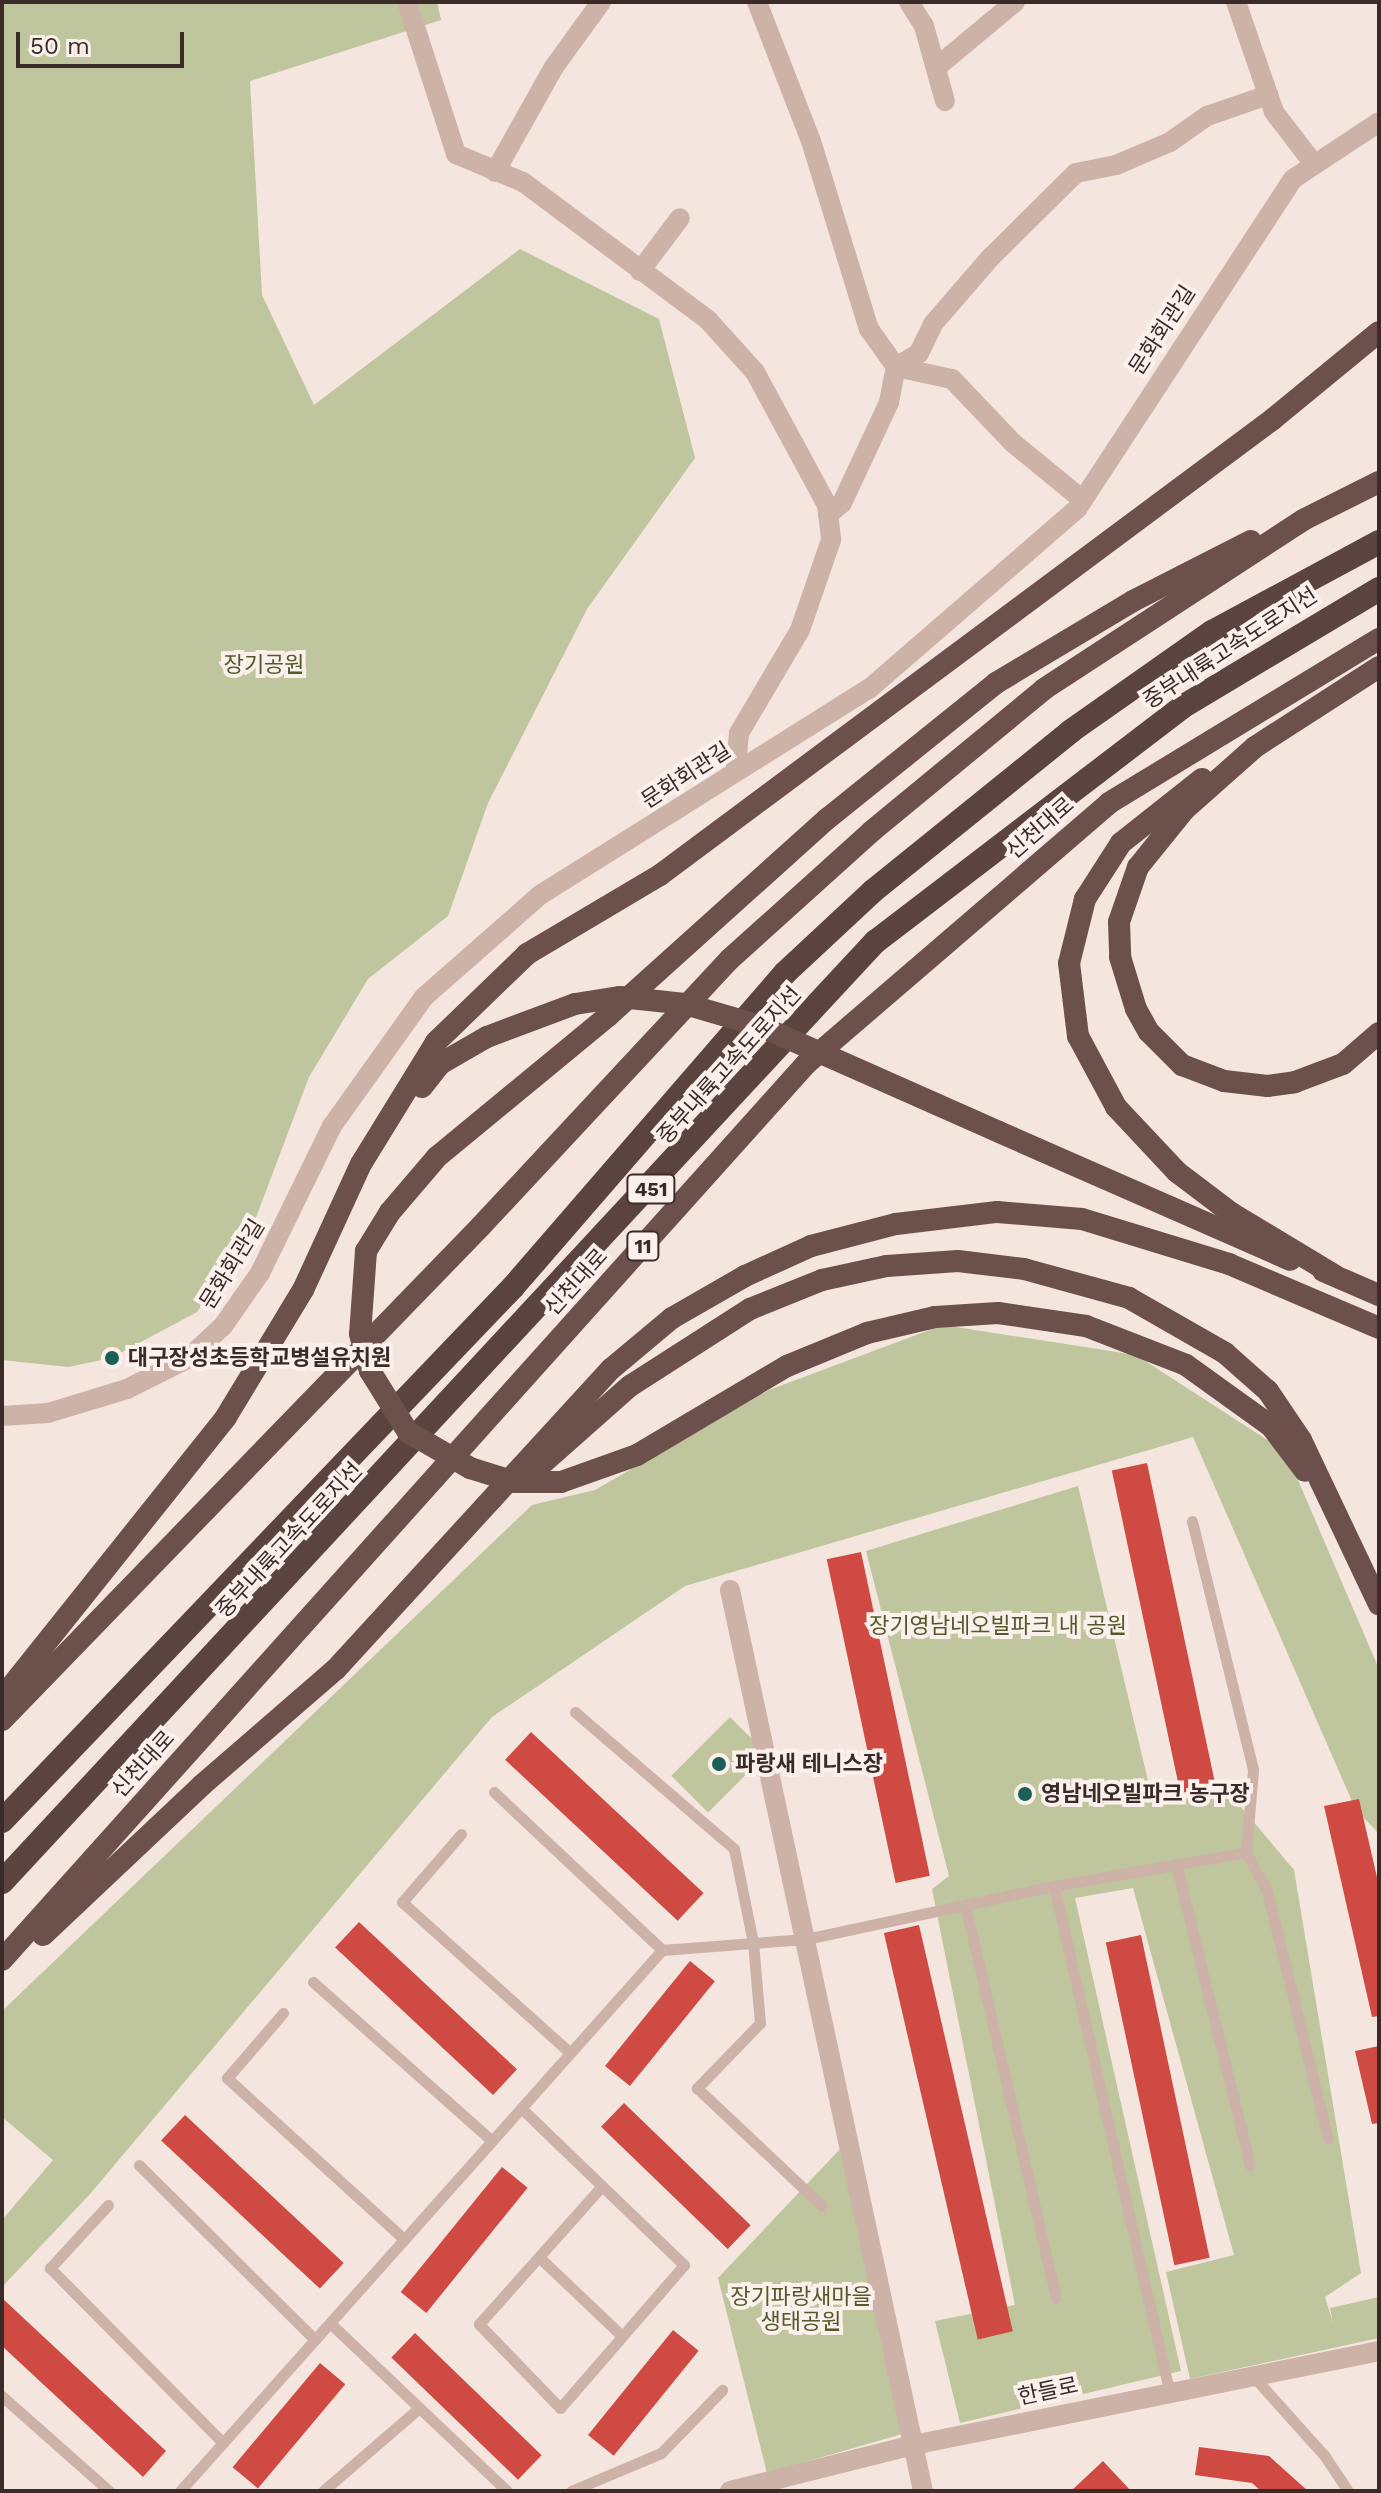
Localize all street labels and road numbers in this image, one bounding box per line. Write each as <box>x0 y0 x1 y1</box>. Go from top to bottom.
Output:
street label: 문화회관길 <box>1123 280 1201 380</box>
street label: 중부내륙고속도로지선 <box>1138 582 1322 714</box>
street label: 문화회관길 <box>636 736 736 814</box>
street label: 신천대로 <box>1001 791 1079 865</box>
street label: 중부내륙고속도로지선 <box>651 981 807 1149</box>
road number: 451 <box>625 1173 677 1205</box>
street label: 문화회관길 <box>194 1214 270 1314</box>
road number: 11 <box>625 1230 661 1262</box>
street label: 신천대로 <box>539 1243 613 1321</box>
street label: 중부내륙고속도로지선 <box>210 1457 368 1623</box>
street label: 신천대로 <box>106 1725 180 1803</box>
street label: 한들로 <box>1016 2372 1080 2410</box>

